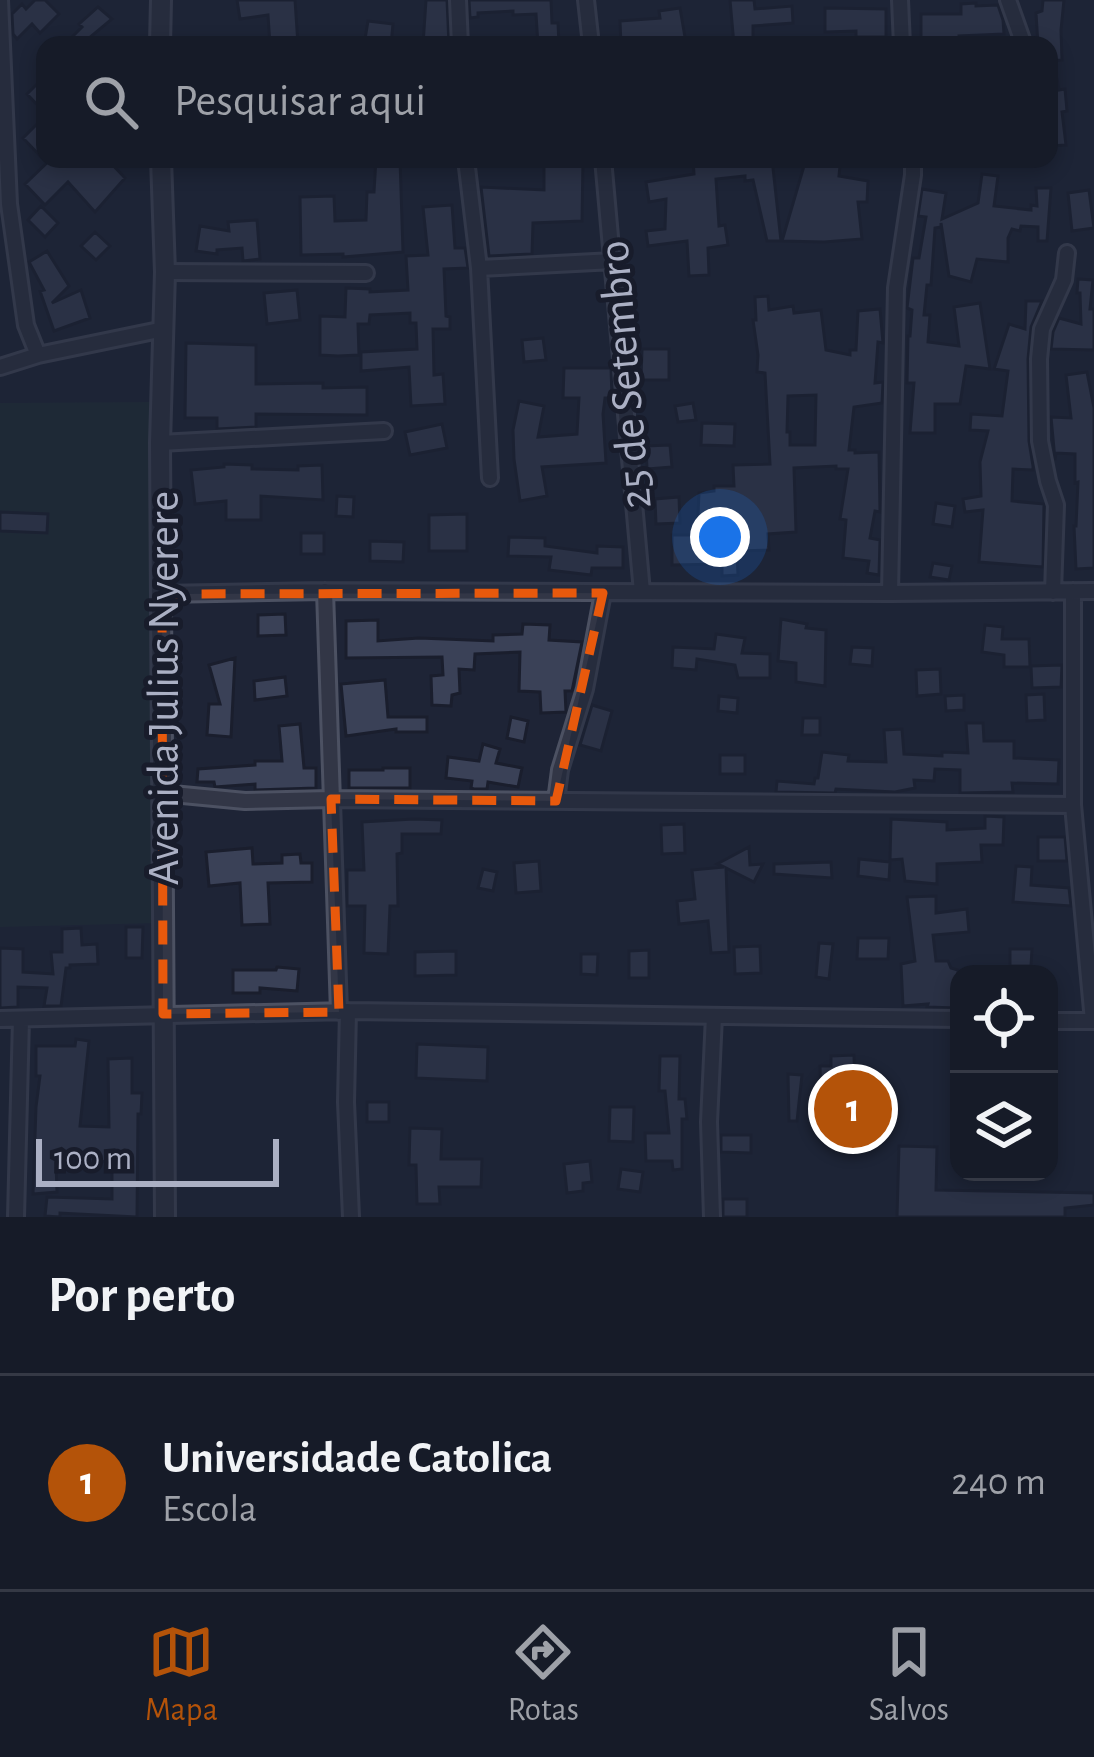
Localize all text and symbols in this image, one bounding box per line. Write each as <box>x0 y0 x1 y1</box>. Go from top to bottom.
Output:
search box <box>36 36 1058 168</box>
icon: search <box>78 69 144 135</box>
text: Pesquisar aqui <box>174 79 426 124</box>
street label: 25 de Setembro <box>591 239 660 511</box>
street label: Avenida Julius Nyerere <box>142 491 187 885</box>
your location <box>690 507 750 567</box>
map controls <box>950 965 1058 1181</box>
button: locate <box>950 965 1058 1073</box>
pin: 1 <box>814 1064 892 1154</box>
button: layers <box>950 1073 1058 1181</box>
scale bar <box>36 1133 279 1186</box>
text: 100 m <box>54 1143 132 1176</box>
text: Por perto <box>48 1270 235 1321</box>
text: Universidade Catolica <box>162 1436 552 1481</box>
text: 1 <box>80 1463 94 1502</box>
text: 240 m <box>951 1463 1046 1502</box>
text: Escola <box>162 1490 257 1529</box>
tab: Mapa <box>145 1619 218 1731</box>
tab: Rotas <box>508 1619 579 1731</box>
tab: Salvos <box>869 1619 949 1731</box>

